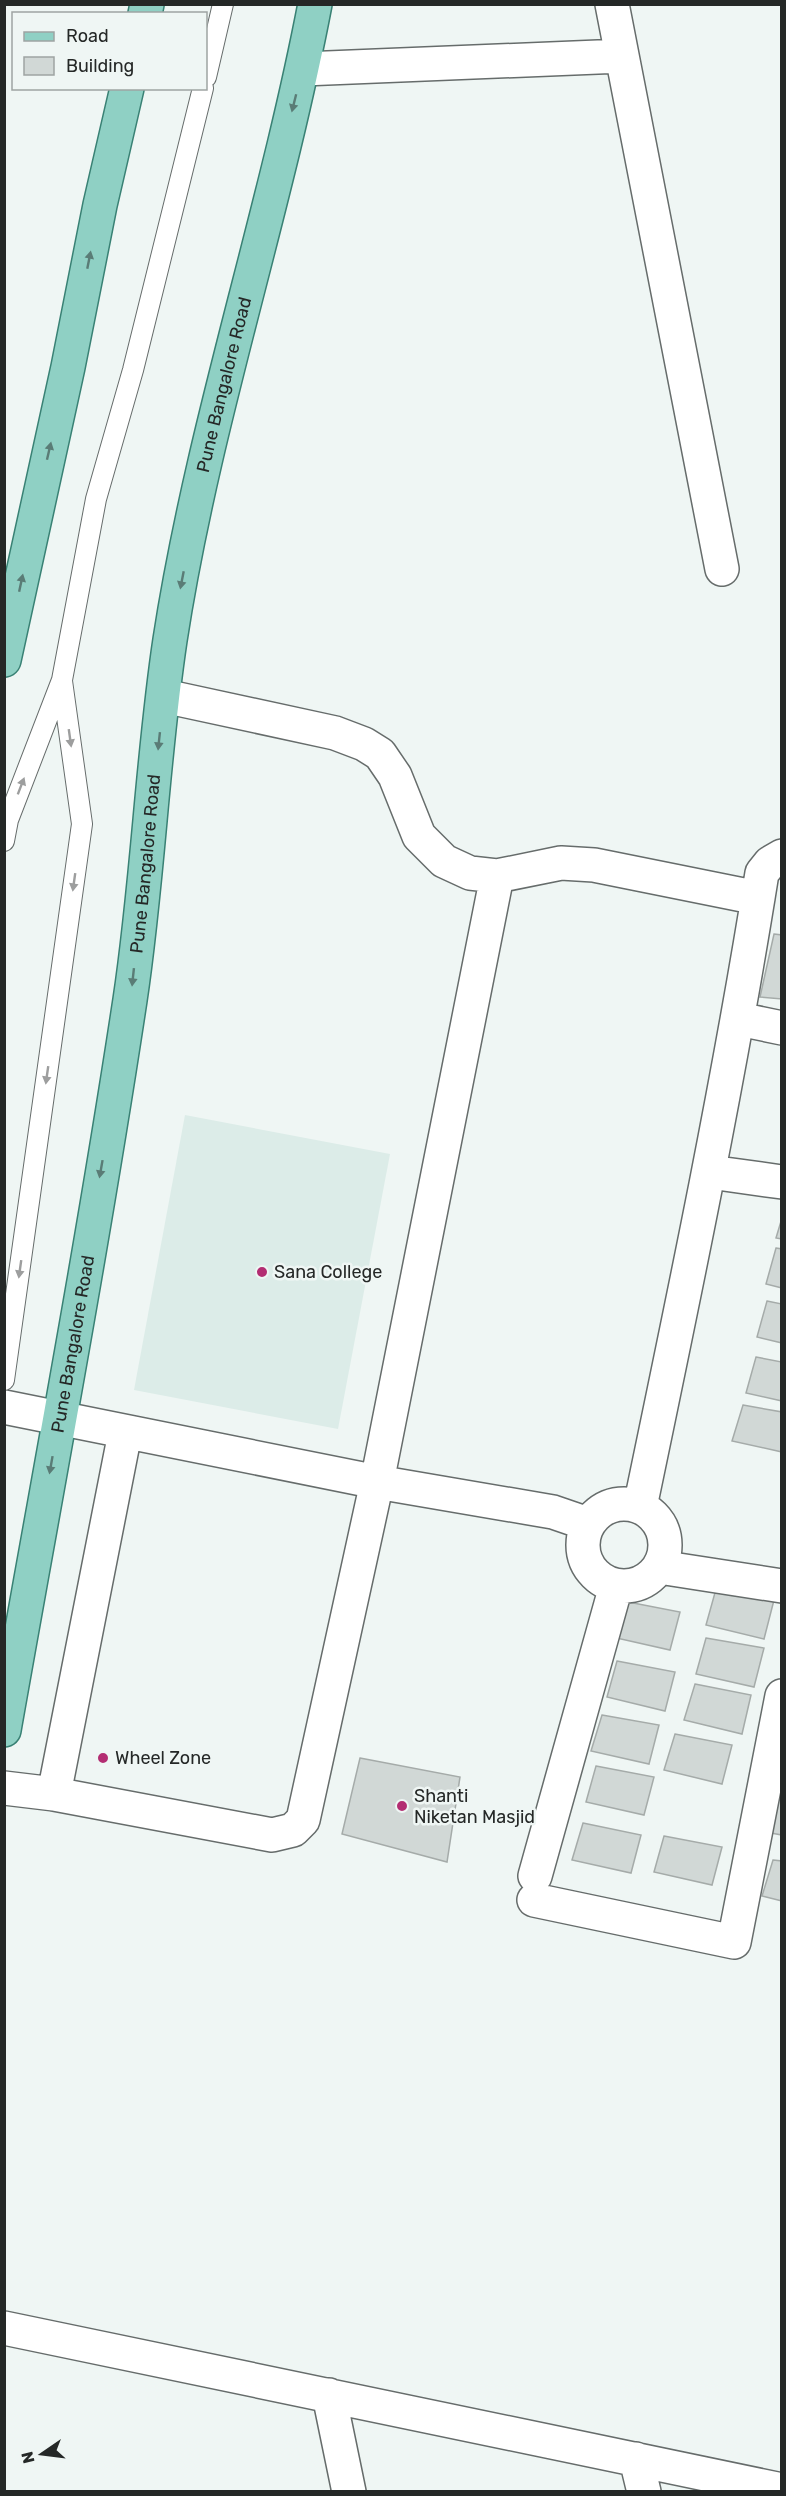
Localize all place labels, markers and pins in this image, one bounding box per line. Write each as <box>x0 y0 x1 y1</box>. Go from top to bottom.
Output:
place label: Sana College <box>274 1261 382 1283</box>
marker: Sana College <box>255 1265 269 1279</box>
place label: Wheel Zone <box>115 1747 211 1769</box>
marker: Wheel Zone <box>96 1751 110 1765</box>
place label: Shanti Niketan Masjid <box>414 1785 535 1828</box>
marker: Shanti Niketan Masjid <box>395 1799 409 1813</box>

